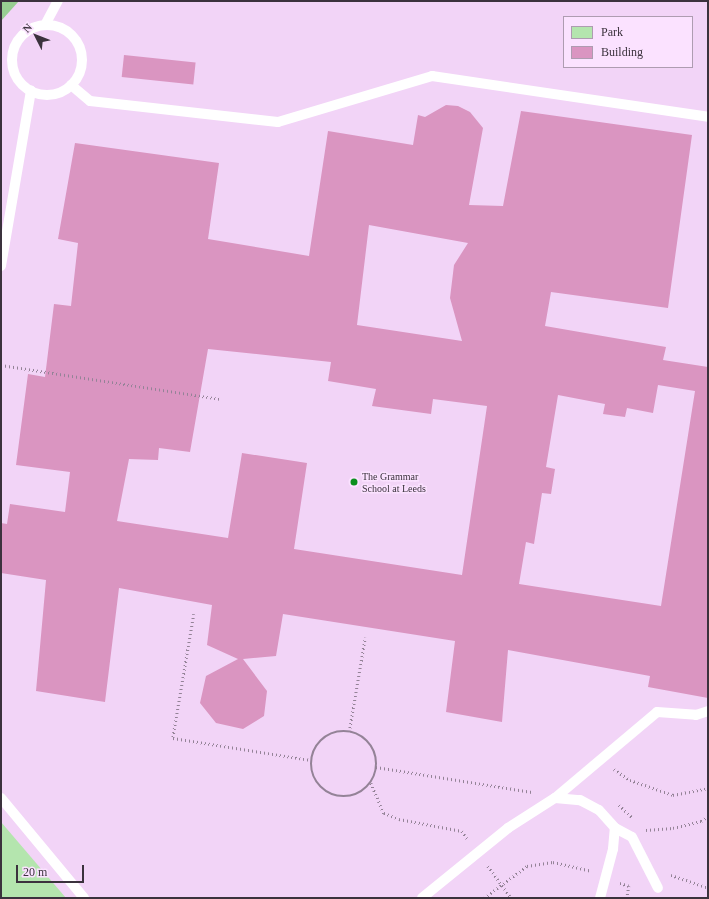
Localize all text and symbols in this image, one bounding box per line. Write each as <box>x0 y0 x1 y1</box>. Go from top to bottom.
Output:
north arrow <box>16 16 56 56</box>
legend <box>563 16 693 68</box>
text: N <box>20 21 34 35</box>
text: Park <box>601 25 623 39</box>
text: Building <box>601 45 643 59</box>
place label: The Grammar School at Leeds <box>362 470 426 494</box>
marker: The Grammar School at Leeds <box>349 477 359 487</box>
scale bar <box>18 857 86 883</box>
text: 20 m <box>23 865 47 879</box>

